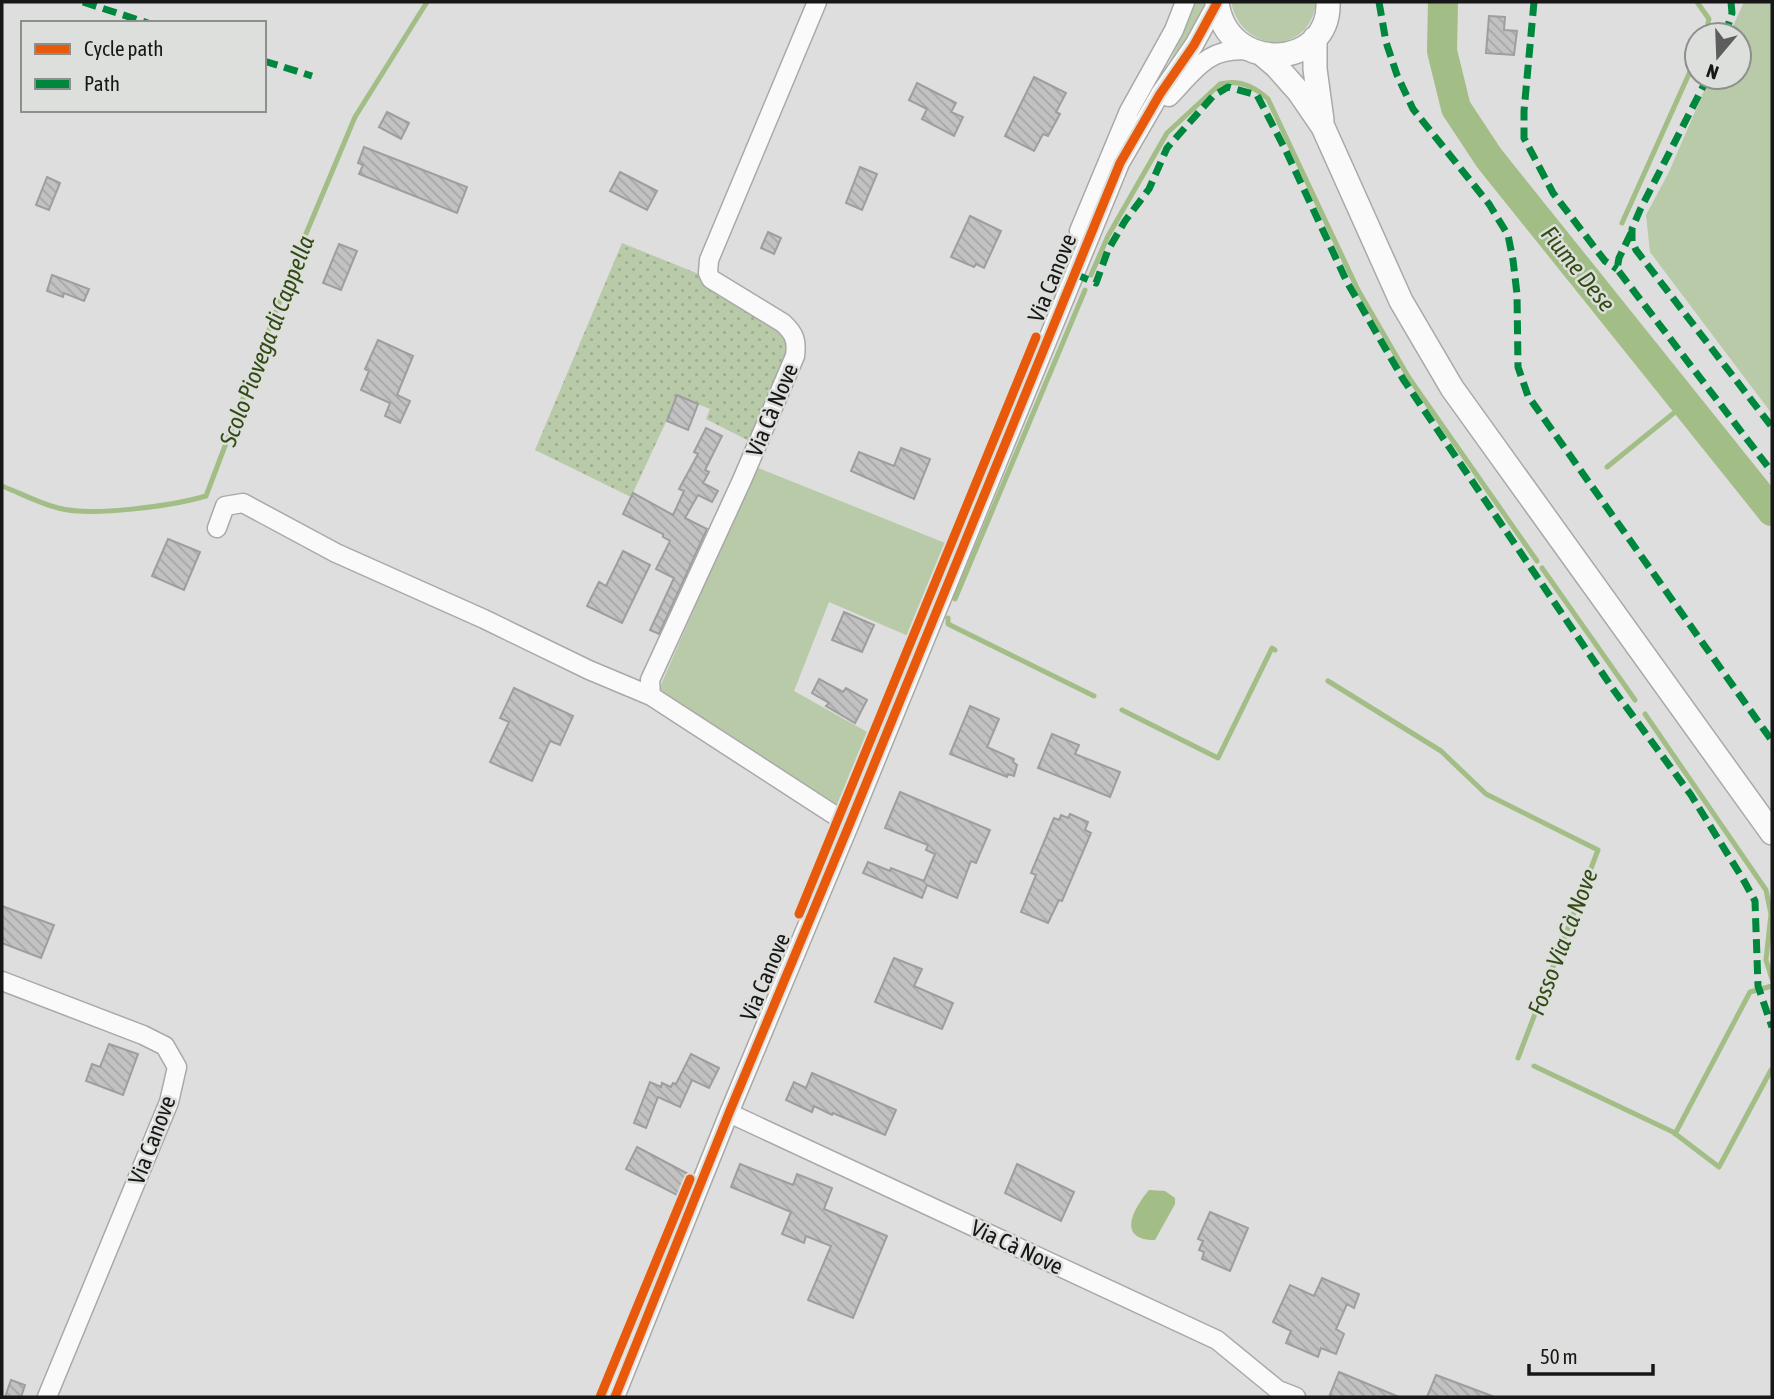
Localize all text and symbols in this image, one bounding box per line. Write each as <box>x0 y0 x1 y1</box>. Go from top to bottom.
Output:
legend <box>21 21 266 112</box>
north arrow <box>1683 21 1753 91</box>
text: Cycle path <box>84 36 163 60</box>
text: N <box>1704 60 1721 84</box>
text: Path <box>84 71 120 95</box>
water label: Fiume Dese <box>1536 221 1621 317</box>
street label: Via Canove <box>1023 230 1081 326</box>
water label: Scolo Piovega di Cappella <box>214 232 319 451</box>
street label: Via Cà Nove <box>741 360 803 460</box>
water label: Fosso Via Cà Nove <box>1522 865 1603 1019</box>
street label: Via Canove <box>735 929 795 1025</box>
street label: Via Canove <box>123 1092 181 1188</box>
street label: Via Cà Nove <box>967 1214 1067 1280</box>
scale bar <box>1529 1332 1653 1376</box>
text: 50 m <box>1540 1344 1578 1368</box>

